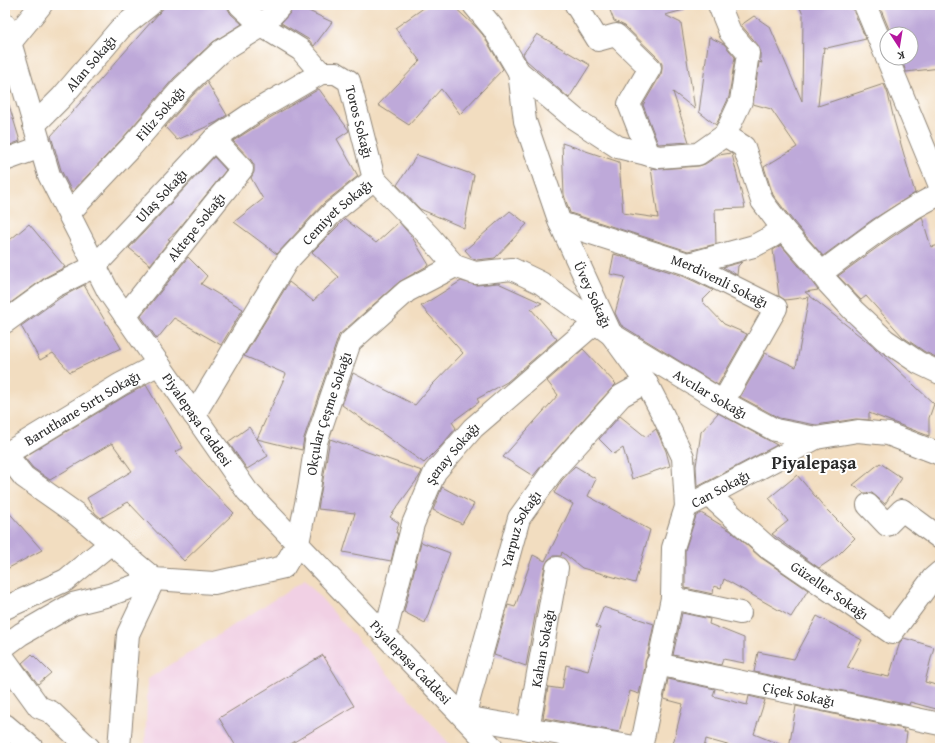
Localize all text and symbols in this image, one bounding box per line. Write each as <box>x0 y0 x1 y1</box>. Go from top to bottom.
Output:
north arrow <box>879 26 919 66</box>
street label: Alan Sokağı <box>61 31 121 96</box>
text: K <box>896 47 906 64</box>
street label: Filiz Sokağı <box>131 82 189 145</box>
street label: Toros Sokağı <box>340 83 378 160</box>
street label: Ulaş Sokağı <box>131 164 191 227</box>
street label: Cemiyet Sokağı <box>297 174 376 249</box>
street label: Aktepe Sokağı <box>162 188 230 266</box>
street label: Merdivenli Sokağı <box>668 249 772 313</box>
street label: Üvey Sokağı <box>569 258 617 331</box>
street label: Okçular Çeşme Sokağı <box>301 349 356 477</box>
street label: Avcılar Sokağı <box>669 364 751 423</box>
street label: Baruthane Sırtı Sokağı <box>20 366 144 451</box>
street label: Piyalepaşa Caddesi <box>158 369 237 471</box>
street label: Şenay Sokağı <box>421 417 484 488</box>
district label: Piyalepaşa <box>771 449 857 476</box>
street label: Can Sokağı <box>687 465 753 513</box>
street label: Yarpuz Sokağı <box>496 486 546 570</box>
street label: Güzeller Sokağı <box>787 556 873 624</box>
street label: Kahan Sokağı <box>526 608 559 689</box>
street label: Piyalepaşa Caddesi <box>366 616 456 709</box>
street label: Çiçek Sokağı <box>761 677 837 711</box>

